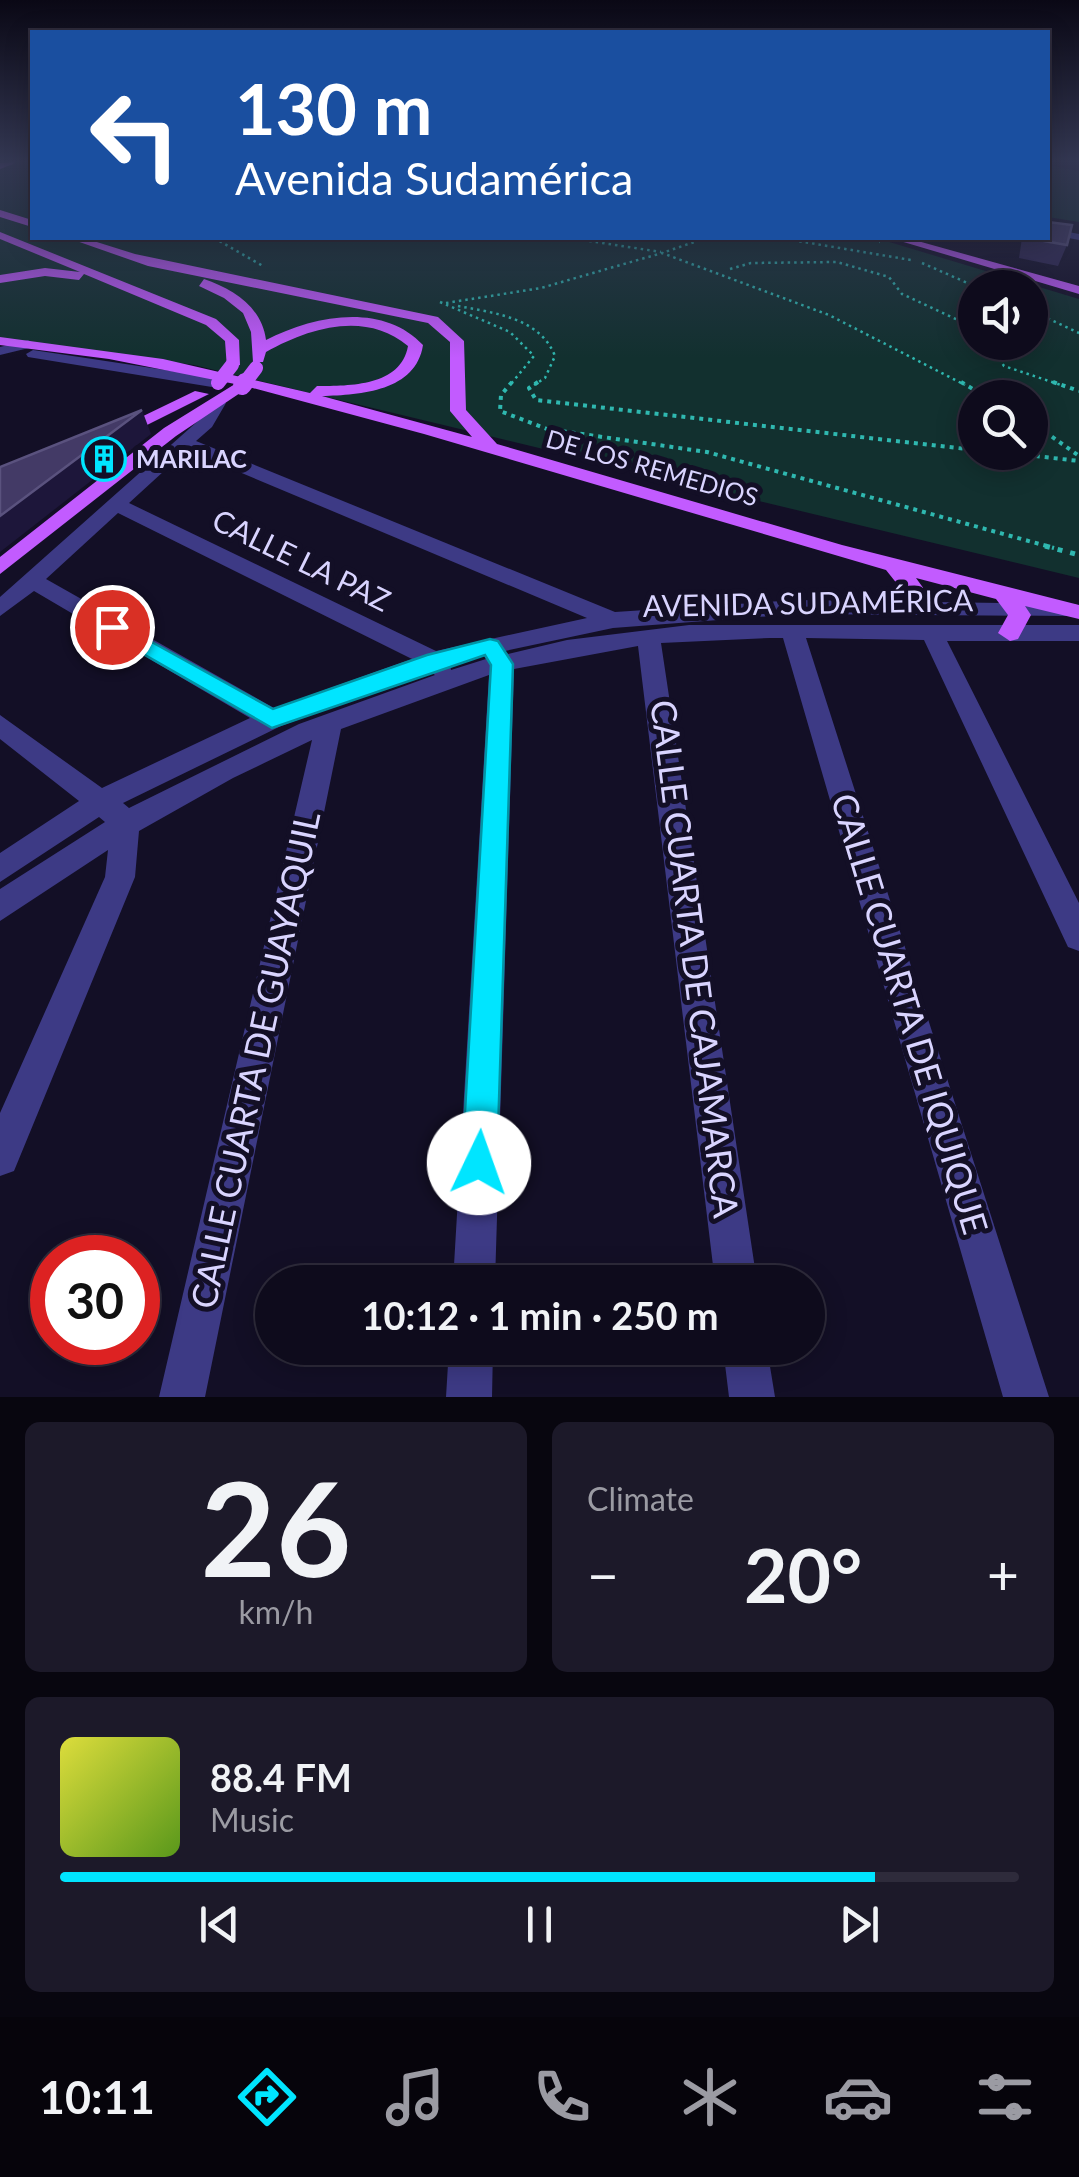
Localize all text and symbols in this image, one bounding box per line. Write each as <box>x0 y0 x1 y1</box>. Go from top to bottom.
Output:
text: 130 m <box>235 66 432 150</box>
icon: left <box>70 70 200 200</box>
text: Avenida Sudamérica <box>235 151 633 205</box>
map controls <box>958 270 1048 470</box>
button: sound <box>958 270 1048 360</box>
button: search <box>958 380 1048 470</box>
street label: DE LOS REMEDIOS <box>543 422 762 512</box>
building icon: MARILAC <box>81 436 127 482</box>
place label: MARILAC <box>136 443 247 473</box>
street label: CALLE LA PAZ <box>207 501 397 618</box>
street label: AVENIDA SUDAMÉRICA <box>642 581 974 623</box>
pin <box>70 585 155 670</box>
icon: arrive <box>85 600 140 655</box>
street label: CALLE CUARTA DE CAJAMARCA <box>643 698 749 1220</box>
street label: CALLE CUARTA DE IQUIQUE <box>824 788 998 1239</box>
street label: CALLE CUARTA DE GUAYAQUIL <box>181 807 327 1312</box>
position arrow <box>427 1111 531 1215</box>
speed limit sign: 30 <box>30 1235 160 1365</box>
text: 10:12 · 1 min · 250 m <box>361 1292 719 1338</box>
text: 26 <box>201 1449 351 1605</box>
text: Climate <box>587 1479 694 1518</box>
text: 20° <box>744 1529 862 1619</box>
text: − <box>587 1541 619 1607</box>
text: + <box>987 1541 1019 1607</box>
text: km/h <box>239 1592 313 1631</box>
text: 88.4 FM <box>210 1754 352 1800</box>
text: Music <box>210 1800 294 1839</box>
icon: previous <box>192 1897 247 1952</box>
icon: pause <box>512 1897 567 1952</box>
icon: next <box>832 1897 887 1952</box>
icon: directions <box>232 2062 302 2132</box>
icon: music <box>380 2062 450 2132</box>
icon: phone <box>527 2062 597 2132</box>
icon: climate <box>675 2062 745 2132</box>
icon: car <box>823 2062 893 2132</box>
icon: filters <box>970 2062 1040 2132</box>
text: 10:11 <box>39 2070 155 2124</box>

